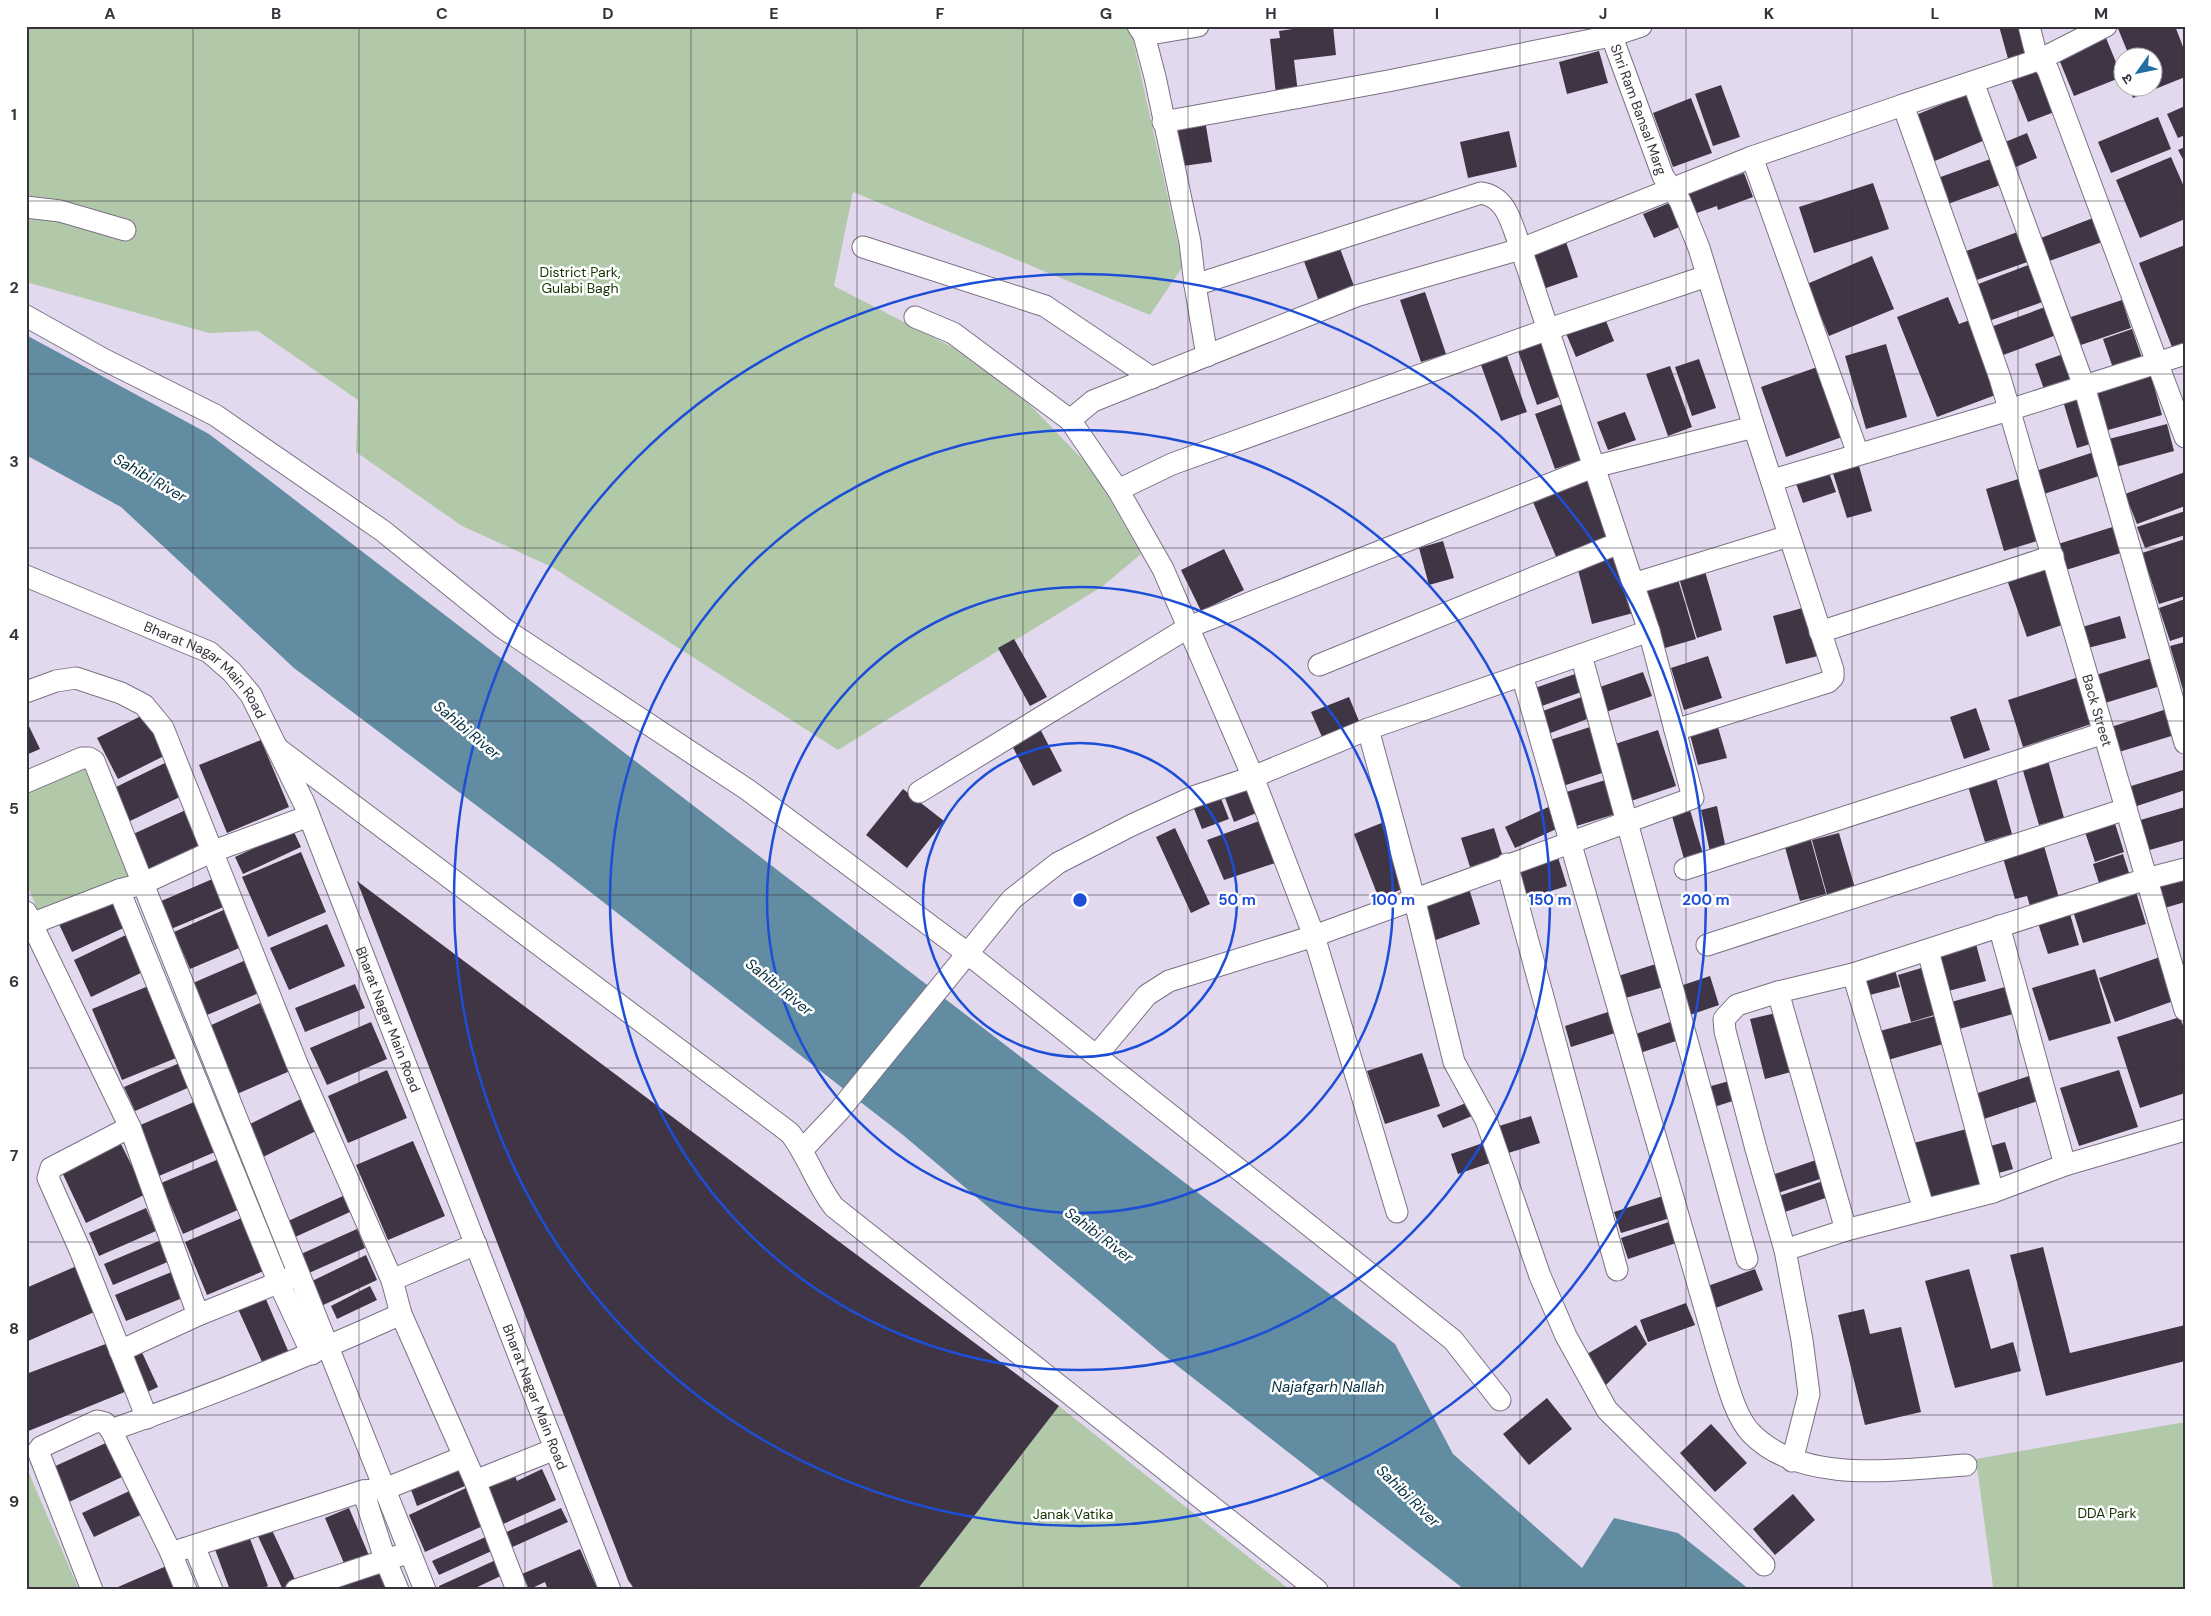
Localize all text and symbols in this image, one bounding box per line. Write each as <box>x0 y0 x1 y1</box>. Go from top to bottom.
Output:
text: A <box>104 3 116 24</box>
text: B <box>271 3 281 24</box>
text: C <box>436 3 448 24</box>
text: D <box>602 3 614 24</box>
text: E <box>769 3 779 24</box>
text: F <box>936 3 945 24</box>
text: G <box>1100 3 1112 24</box>
text: H <box>1265 3 1277 24</box>
text: I <box>1435 3 1439 24</box>
text: J <box>1599 3 1607 24</box>
text: K <box>1764 3 1775 24</box>
text: L <box>1931 3 1940 24</box>
text: M <box>2094 3 2108 24</box>
street label: Shri Ram Bansal Marg <box>1606 42 1671 178</box>
north arrow <box>2114 48 2164 98</box>
text: उ <box>2117 70 2137 87</box>
text: 1 <box>11 104 17 125</box>
park label: District Park, Gulabi Bagh <box>540 263 621 297</box>
text: 2 <box>9 277 19 298</box>
water label: Sahibi River <box>110 449 190 507</box>
text: 3 <box>9 451 19 472</box>
street label: Bharat Nagar Main Road <box>141 617 270 721</box>
text: 4 <box>9 624 19 645</box>
street label: Back Street <box>2078 672 2116 749</box>
water label: Sahibi River <box>430 696 505 764</box>
text: 5 <box>9 798 19 819</box>
text: 50 m <box>1218 890 1256 910</box>
text: 100 m <box>1371 890 1415 910</box>
text: 150 m <box>1529 890 1572 910</box>
text: 200 m <box>1682 890 1730 910</box>
centre of rings <box>1071 891 1089 909</box>
street label: Bharat Nagar Main Road <box>352 944 425 1095</box>
water label: Sahibi River <box>741 954 817 1021</box>
text: 6 <box>9 971 19 992</box>
text: 7 <box>10 1145 19 1166</box>
water label: Sahibi River <box>1061 1203 1138 1268</box>
text: 8 <box>9 1318 19 1339</box>
street label: Bharat Nagar Main Road <box>498 1321 571 1472</box>
water label: Najafgarh Nallah <box>1272 1377 1385 1397</box>
water label: Sahibi River <box>1372 1461 1444 1532</box>
text: 9 <box>9 1491 19 1512</box>
park label: DDA Park <box>2077 1504 2137 1522</box>
park label: Janak Vatika <box>1033 1505 1113 1523</box>

